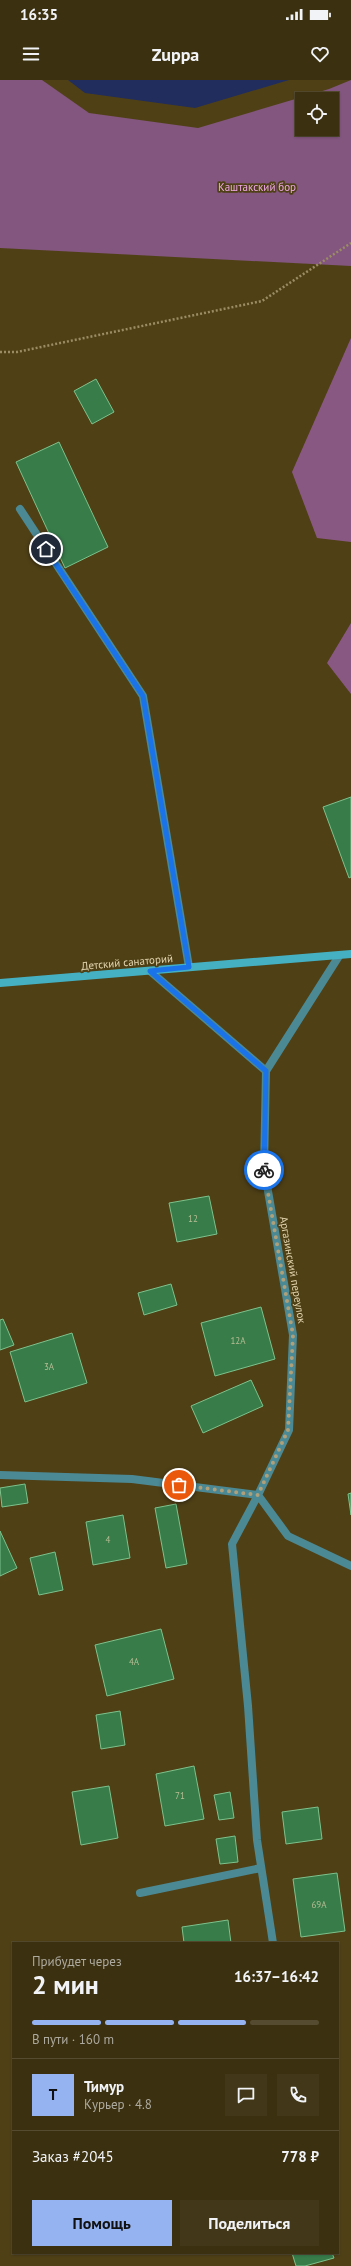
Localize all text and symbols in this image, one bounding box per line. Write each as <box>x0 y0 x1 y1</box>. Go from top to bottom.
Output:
text: 16:35 <box>20 5 58 24</box>
icon: menu <box>20 43 42 65</box>
text: Zuppa <box>152 43 199 66</box>
icon: heart <box>309 43 331 65</box>
map controls <box>295 92 339 136</box>
button: locate <box>295 92 339 136</box>
park label: Каштакский бор <box>218 180 296 194</box>
pin <box>29 532 63 566</box>
icon: home <box>35 538 57 560</box>
street label: Детский санаторий <box>81 951 173 973</box>
courier <box>244 1150 284 1190</box>
icon: bike <box>253 1159 275 1181</box>
house number: 12 <box>188 1213 198 1224</box>
street label: Аргазинский переулок <box>277 1215 309 1325</box>
house number: 12А <box>230 1335 246 1346</box>
house number: 3А <box>44 1361 55 1372</box>
pin <box>162 1468 196 1502</box>
icon: bag <box>168 1474 190 1496</box>
house number: 4 <box>106 1534 111 1545</box>
house number: 4А <box>129 1656 140 1667</box>
house number: 71 <box>175 1790 185 1801</box>
house number: 69А <box>311 1899 327 1910</box>
text: Прибудет через <box>32 1953 122 1970</box>
text: 16:37–16:42 <box>234 1967 319 1986</box>
text: 2 мин <box>32 1968 99 2001</box>
text: В пути · 160 m <box>32 2031 114 2048</box>
button: chat <box>225 2074 267 2116</box>
button: phone <box>277 2074 319 2116</box>
text: Тимур <box>84 2077 124 2096</box>
text: Т <box>49 2085 57 2104</box>
text: Курьер · 4.8 <box>84 2096 152 2113</box>
text: Заказ #2045 <box>32 2147 114 2166</box>
text: 778 ₽ <box>281 2147 319 2166</box>
button: Помощь <box>32 2200 172 2246</box>
button: Поделиться <box>180 2200 319 2246</box>

